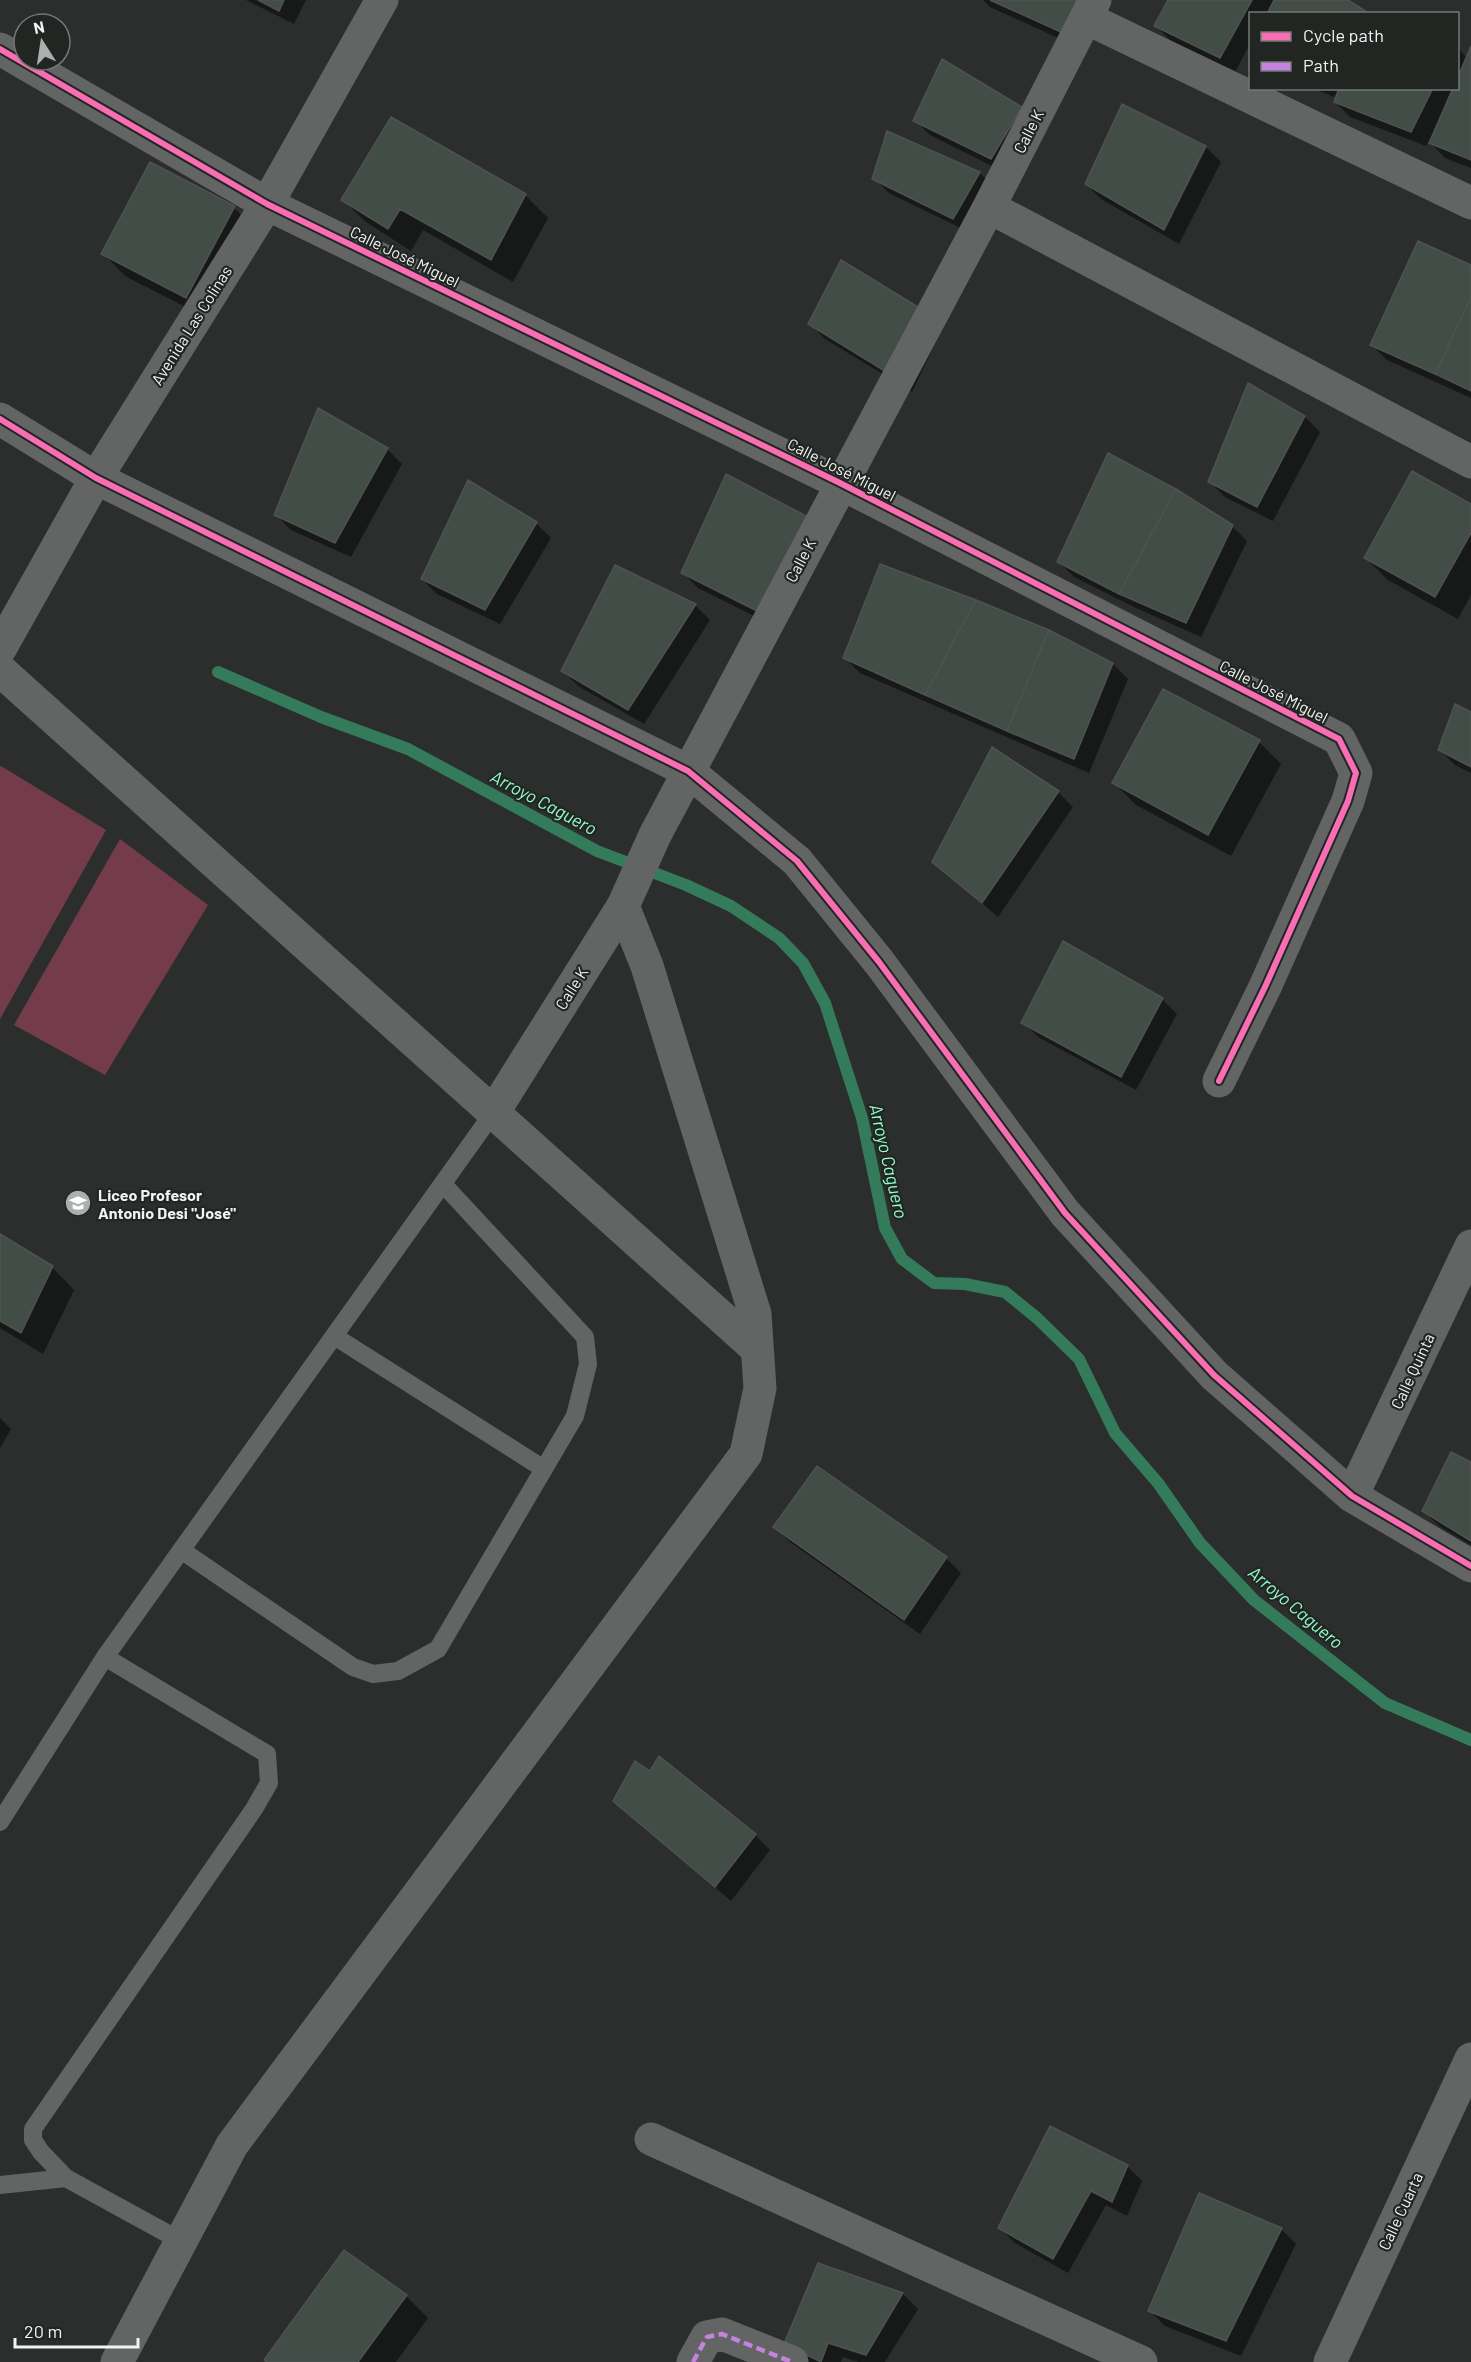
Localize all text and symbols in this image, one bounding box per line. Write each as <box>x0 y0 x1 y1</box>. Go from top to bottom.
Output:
north arrow <box>12 12 72 72</box>
legend <box>1249 12 1459 90</box>
text: N <box>32 16 46 37</box>
text: Cycle path <box>1303 24 1384 46</box>
text: Path <box>1303 54 1339 76</box>
street label: Calle K <box>1009 106 1047 156</box>
street label: Calle José Miguel <box>347 221 463 291</box>
street label: Avenida Las Colinas <box>147 262 235 388</box>
street label: Calle José Miguel <box>785 433 899 505</box>
street label: Calle K <box>781 535 819 585</box>
street label: Calle José Miguel <box>1217 655 1331 727</box>
water label: Arroyo Caguero <box>487 765 601 839</box>
street label: Calle K <box>551 963 592 1013</box>
water label: Arroyo Caguero <box>865 1102 913 1220</box>
place label: Liceo Profesor Antonio Desi "José" <box>98 1185 236 1222</box>
school or university icon: Liceo Profesor Antonio Desi "José" <box>63 1188 93 1218</box>
street label: Calle Quinta <box>1386 1330 1438 1412</box>
water label: Arroyo Caguero <box>1244 1561 1348 1653</box>
street label: Calle Cuarta <box>1374 2169 1426 2253</box>
scale bar <box>15 2311 138 2349</box>
text: 20 m <box>24 2320 62 2342</box>

